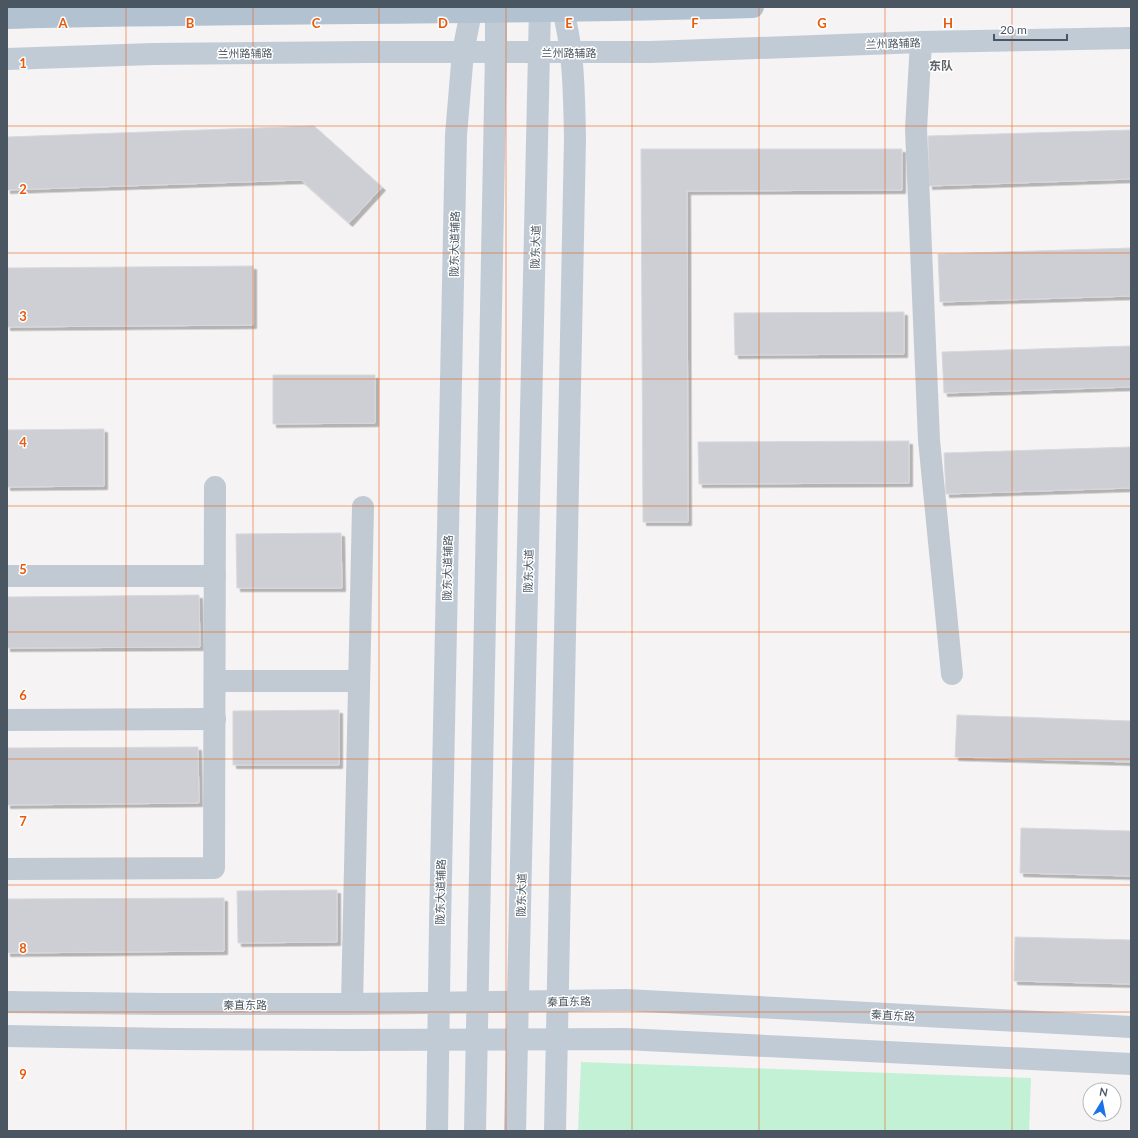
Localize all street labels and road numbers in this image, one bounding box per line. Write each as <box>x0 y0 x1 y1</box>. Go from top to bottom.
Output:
street label: 兰州路辅路 <box>865 36 921 50</box>
street label: 兰州路辅路 <box>217 46 273 60</box>
street label: 兰州路辅路 <box>542 46 597 59</box>
street label: 陇东大道辅路 <box>447 211 461 277</box>
street label: 陇东大道 <box>528 225 542 269</box>
street label: 陇东大道辅路 <box>440 535 454 601</box>
street label: 陇东大道 <box>521 549 535 593</box>
street label: 陇东大道辅路 <box>433 859 447 925</box>
street label: 陇东大道 <box>514 873 528 917</box>
street label: 秦直东路 <box>547 994 591 1008</box>
street label: 秦直东路 <box>223 998 267 1011</box>
street label: 秦直东路 <box>871 1007 915 1023</box>

